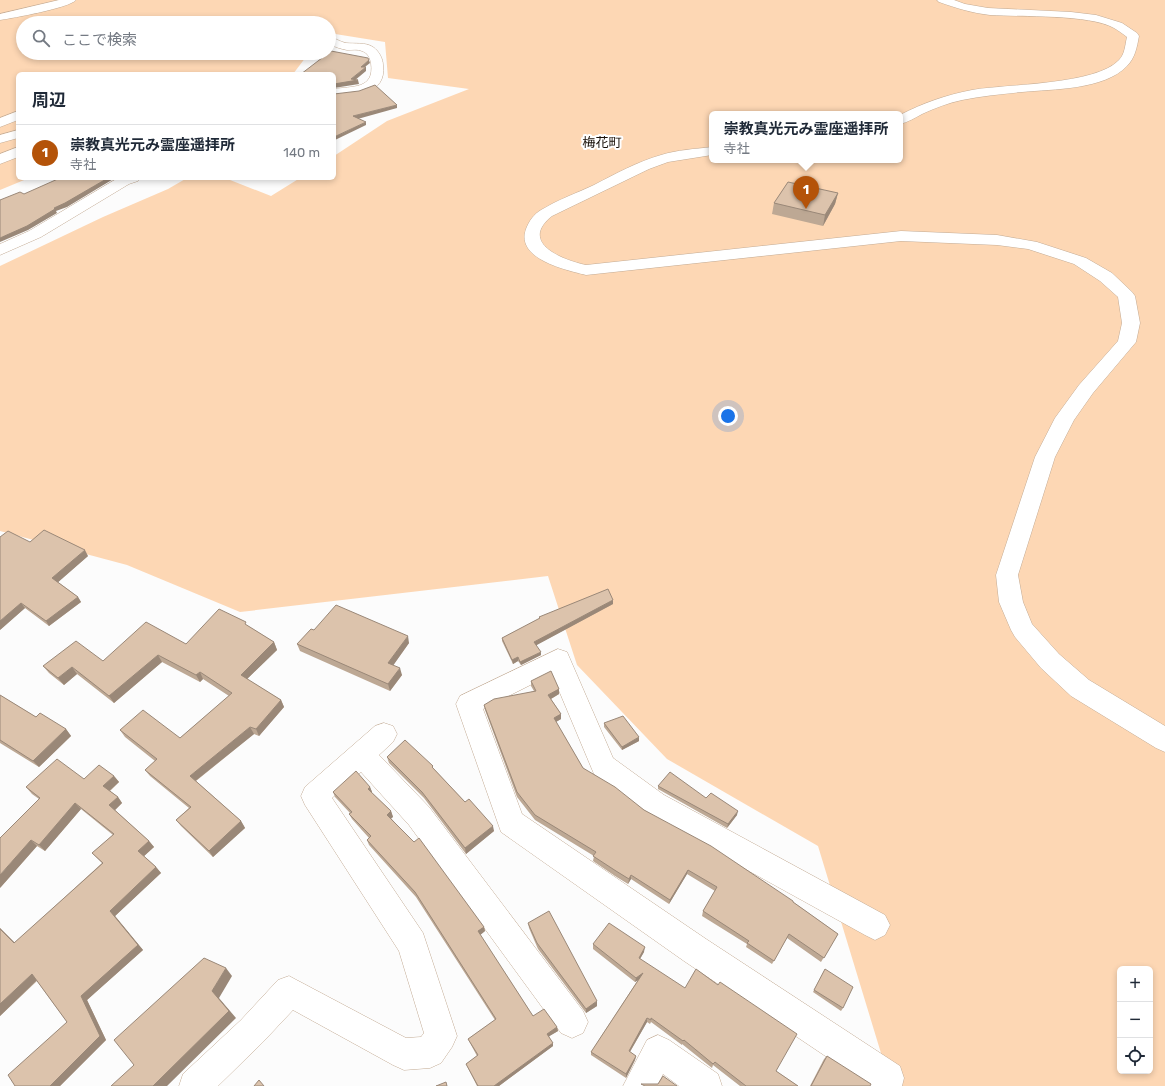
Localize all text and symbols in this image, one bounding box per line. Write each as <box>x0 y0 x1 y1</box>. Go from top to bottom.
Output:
search box <box>16 16 336 60</box>
icon: search <box>30 27 52 49</box>
text: ここで検索 <box>62 31 137 49</box>
text: 周辺 <box>32 90 66 110</box>
popup <box>709 111 903 163</box>
text: 崇教真光元み霊座遥拝所 <box>723 120 889 138</box>
district label: 梅花町 <box>582 135 622 150</box>
text: 崇教真光元み霊座遥拝所 <box>70 136 235 154</box>
text: 寺社 <box>723 141 750 156</box>
text: 1 <box>42 145 48 160</box>
text: 140 m <box>283 145 320 160</box>
text: 寺社 <box>70 157 96 172</box>
pin: 1 <box>793 176 819 209</box>
your location <box>718 406 738 426</box>
map controls <box>1117 966 1153 1074</box>
button: + <box>1117 966 1153 1002</box>
button: − <box>1117 1002 1153 1038</box>
button: locate <box>1117 1038 1153 1074</box>

